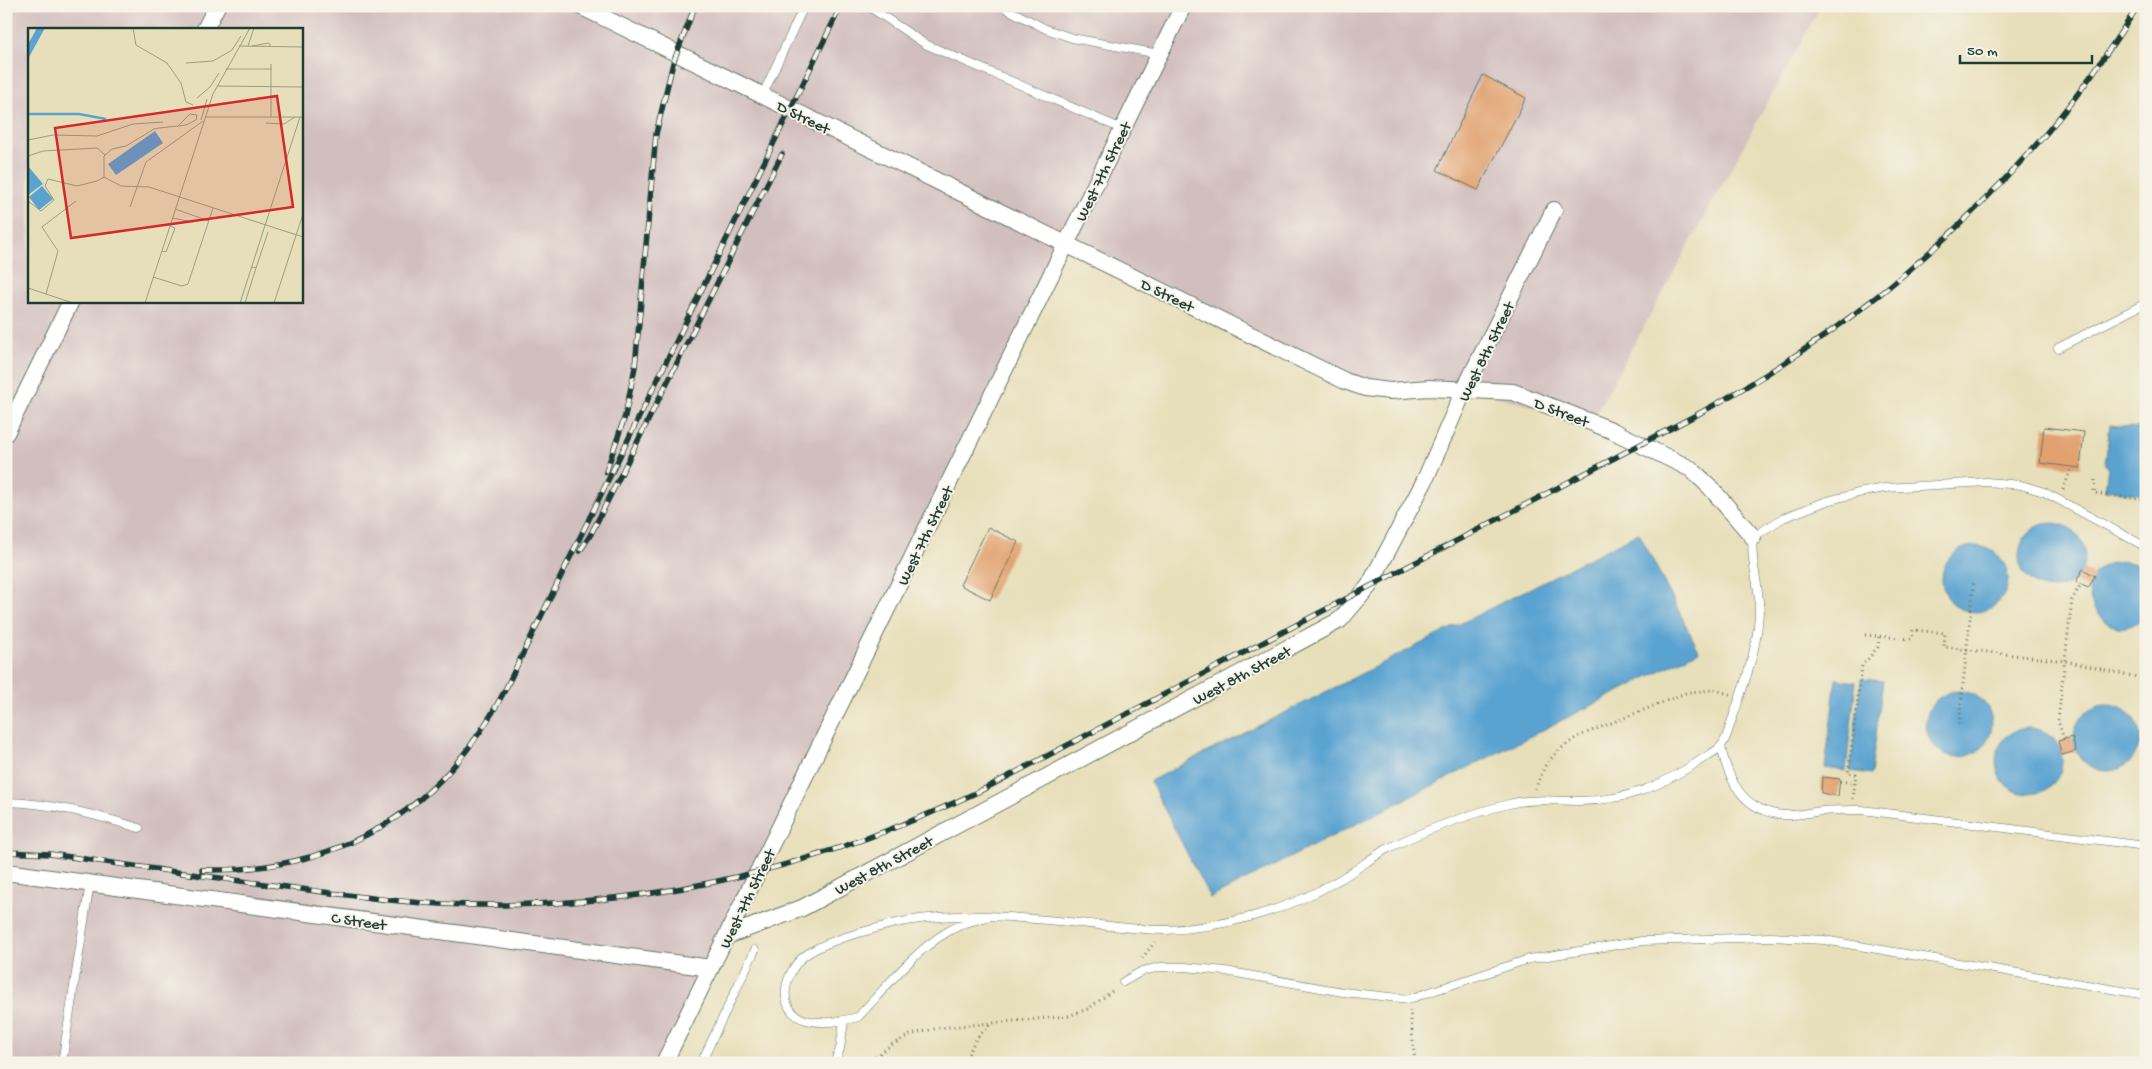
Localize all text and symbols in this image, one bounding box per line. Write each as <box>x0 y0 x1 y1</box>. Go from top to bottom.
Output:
inset map <box>28 28 302 302</box>
scale bar <box>1960 32 2092 64</box>
text: 50 m <box>1967 43 1998 61</box>
street label: D Street <box>772 98 834 141</box>
street label: West 7th Street <box>1073 119 1138 225</box>
street label: D Street <box>1136 276 1198 319</box>
street label: West 8th Street <box>1456 298 1521 405</box>
street label: D Street <box>1530 395 1592 434</box>
street label: West 7th Street <box>895 483 960 589</box>
street label: West 8th Street <box>1190 643 1296 711</box>
street label: West 8th Street <box>832 833 938 901</box>
street label: West 7th Street <box>717 846 782 952</box>
street label: C Street <box>330 910 389 937</box>

